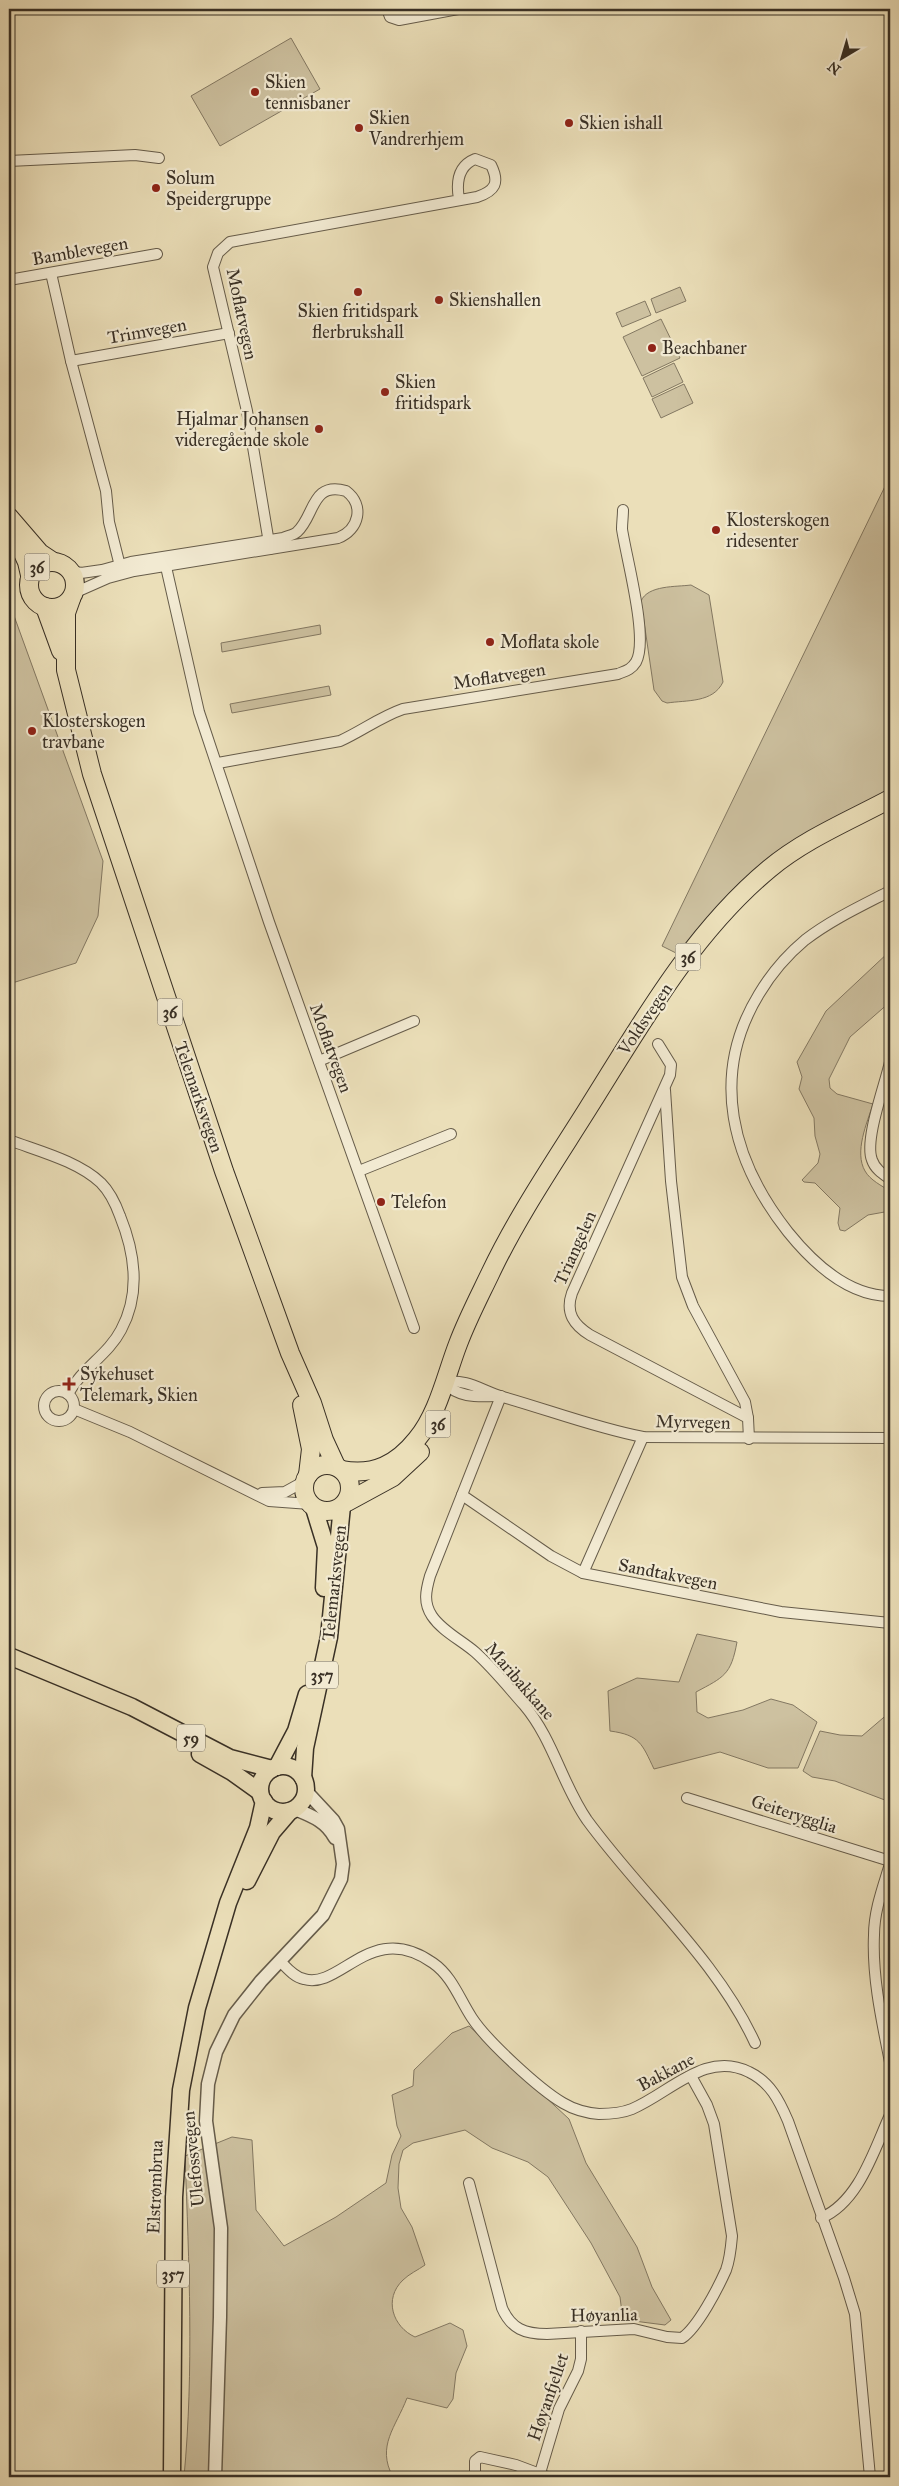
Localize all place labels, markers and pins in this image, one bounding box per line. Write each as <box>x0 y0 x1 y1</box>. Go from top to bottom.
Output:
place label: Skien tennisbaner <box>265 71 350 114</box>
marker: Skien tennisbaner <box>249 86 261 98</box>
place label: Skien Vandrerhjem <box>368 107 464 150</box>
place label: Skien ishall <box>579 112 663 134</box>
marker: Skien ishall <box>563 117 575 129</box>
marker: Skien Vandrerhjem <box>353 122 365 134</box>
place label: Solum Speidergruppe <box>166 167 271 211</box>
marker: Solum Speidergruppe <box>150 182 162 194</box>
marker: Skien fritidspark flerbrukshall <box>352 286 364 298</box>
place label: Skienshallen <box>449 289 541 311</box>
marker: Skienshallen <box>433 294 445 306</box>
place label: Skien fritidspark flerbrukshall <box>298 300 419 343</box>
place label: Beachbaner <box>662 337 747 359</box>
marker: Beachbaner <box>646 342 658 354</box>
place label: Skien fritidspark <box>395 371 472 414</box>
marker: Skien fritidspark <box>379 386 391 398</box>
place label: Hjalmar Johansen videregående skole <box>174 408 309 452</box>
marker: Hjalmar Johansen videregående skole <box>313 423 325 435</box>
place label: Klosterskogen ridesenter <box>726 509 830 552</box>
marker: Klosterskogen ridesenter <box>710 524 722 536</box>
place label: Moflata skole <box>500 631 599 653</box>
marker: Moflata skole <box>484 636 496 648</box>
place label: Klosterskogen travbane <box>42 710 146 753</box>
marker: Klosterskogen travbane <box>26 725 38 737</box>
place label: Telefon <box>391 1191 447 1213</box>
marker: Telefon <box>375 1196 387 1208</box>
place label: Sykehuset Telemark, Skien <box>80 1363 198 1406</box>
marker: Sykehuset Telemark, Skien <box>62 1377 76 1391</box>

